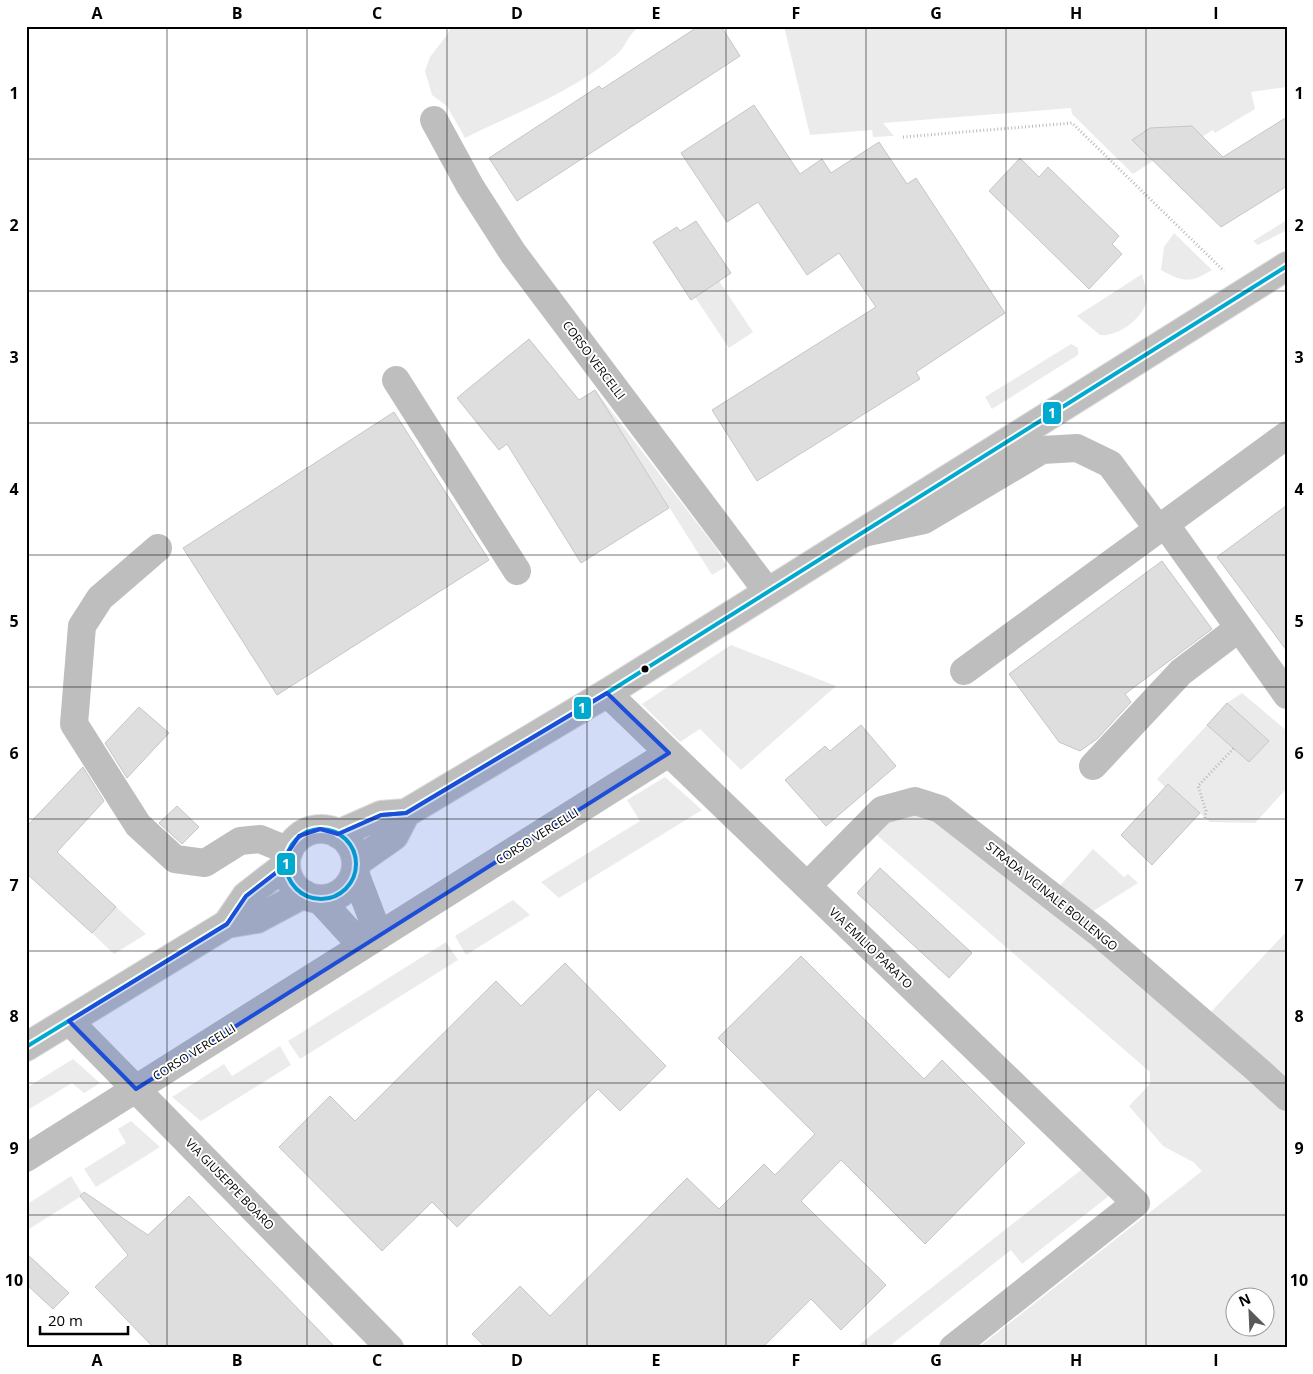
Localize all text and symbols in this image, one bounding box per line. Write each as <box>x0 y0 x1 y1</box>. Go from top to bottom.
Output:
text: A <box>91 2 103 24</box>
text: B <box>232 2 242 24</box>
text: C <box>372 2 382 24</box>
text: D <box>511 2 523 24</box>
text: E <box>652 2 661 24</box>
text: F <box>792 2 800 24</box>
text: G <box>930 2 942 24</box>
text: H <box>1070 2 1082 24</box>
text: I <box>1213 2 1219 24</box>
text: 1 <box>9 82 19 104</box>
text: 1 <box>1294 82 1304 104</box>
text: 2 <box>9 214 19 236</box>
text: 2 <box>1294 214 1304 236</box>
street label: CORSO VERCELLI <box>559 317 629 403</box>
text: 3 <box>9 346 19 368</box>
text: 3 <box>1294 346 1304 368</box>
line badge: 1 <box>1042 401 1062 425</box>
text: 1 <box>1048 403 1056 422</box>
text: 4 <box>9 478 19 500</box>
text: 4 <box>1294 478 1304 500</box>
text: 5 <box>9 610 19 632</box>
text: 5 <box>1294 610 1304 632</box>
unlabelled marker <box>640 664 650 674</box>
line badge: 1 <box>573 696 592 720</box>
text: 1 <box>578 698 586 717</box>
text: 6 <box>9 742 19 764</box>
text: 6 <box>1294 742 1304 764</box>
street label: CORSO VERCELLI <box>492 804 582 868</box>
street label: STRADA VICINALE BOLLENGO <box>983 837 1121 955</box>
line badge: 1 <box>276 852 296 876</box>
text: 1 <box>282 854 290 873</box>
text: 7 <box>9 874 19 896</box>
text: 7 <box>1294 874 1304 896</box>
street label: VIA EMILIO PARATO <box>826 904 916 992</box>
text: 8 <box>9 1005 19 1027</box>
text: 8 <box>1294 1005 1304 1027</box>
street label: CORSO VERCELLI <box>149 1020 239 1084</box>
street label: VIA GIUSEPPE BOARO <box>182 1135 278 1233</box>
text: 9 <box>9 1137 19 1159</box>
text: 9 <box>1294 1137 1304 1159</box>
text: 10 <box>5 1269 23 1291</box>
text: 10 <box>1290 1269 1308 1291</box>
north arrow <box>1226 1286 1276 1336</box>
text: N <box>1235 1289 1254 1311</box>
scale bar <box>40 1304 128 1336</box>
text: 20 m <box>48 1310 83 1330</box>
text: A <box>91 1349 103 1371</box>
text: B <box>232 1349 242 1371</box>
text: C <box>372 1349 382 1371</box>
text: D <box>511 1349 523 1371</box>
text: E <box>652 1349 661 1371</box>
text: F <box>792 1349 800 1371</box>
text: G <box>930 1349 942 1371</box>
text: H <box>1070 1349 1082 1371</box>
text: I <box>1213 1349 1219 1371</box>

